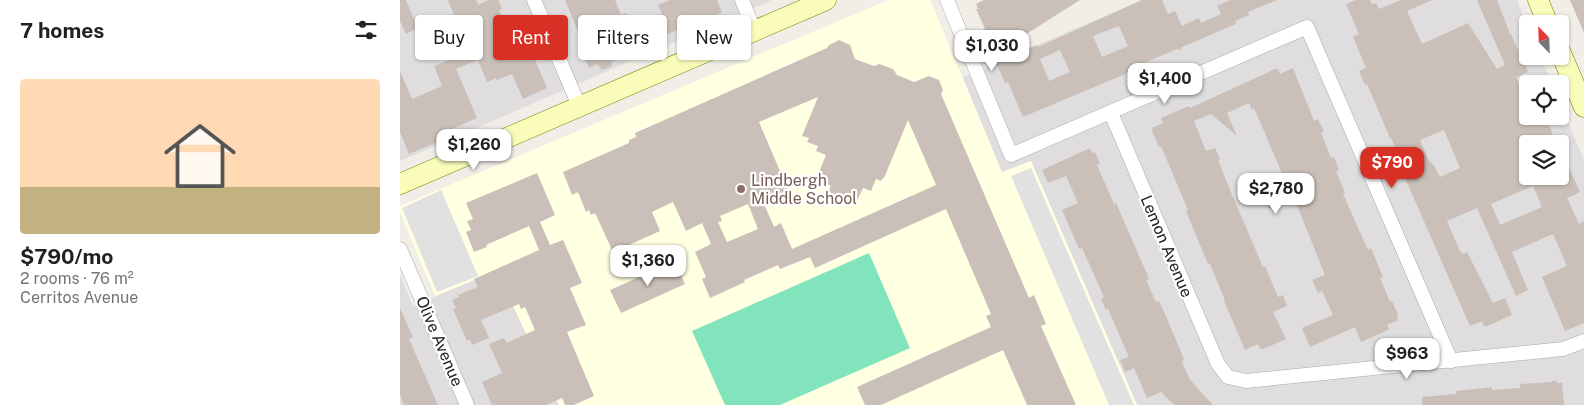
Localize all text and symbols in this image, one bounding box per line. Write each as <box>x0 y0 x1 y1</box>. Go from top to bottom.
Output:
chip: Buy <box>415 15 483 60</box>
chip: Rent <box>493 15 568 60</box>
chip: Filters <box>578 15 667 60</box>
chip: New <box>677 15 751 60</box>
north arrow <box>1519 15 1569 65</box>
map controls <box>1519 15 1569 185</box>
icon: filters <box>352 16 380 44</box>
text: 7 homes <box>20 18 104 43</box>
pin: $1,030 <box>951 30 1033 72</box>
text: $1,030 <box>965 36 1019 55</box>
pin: $1,400 <box>1124 62 1206 105</box>
text: $1,400 <box>1138 69 1192 88</box>
button: locate <box>1519 75 1569 125</box>
icon: home <box>155 111 245 201</box>
pin: $1,260 <box>433 128 515 171</box>
text: $1,260 <box>447 135 501 154</box>
button: layers <box>1519 135 1569 185</box>
pin: $790 <box>1362 146 1422 189</box>
text: $790 <box>1371 153 1413 172</box>
place label: Lindbergh Middle School <box>751 171 857 208</box>
pin: $2,780 <box>1235 172 1317 215</box>
text: $2,780 <box>1248 179 1304 198</box>
marker: Lindbergh Middle School <box>735 183 747 195</box>
street label: Lemon Avenue <box>1137 192 1197 300</box>
text: $790/mo <box>20 244 113 269</box>
pin: $1,360 <box>607 244 689 287</box>
text: $1,360 <box>621 251 675 270</box>
text: 2 rooms · 76 m² <box>20 269 134 288</box>
text: Cerritos Avenue <box>20 288 138 307</box>
street label: Olive Avenue <box>412 293 467 389</box>
pin: $963 <box>1377 338 1437 380</box>
text: $963 <box>1386 344 1428 363</box>

